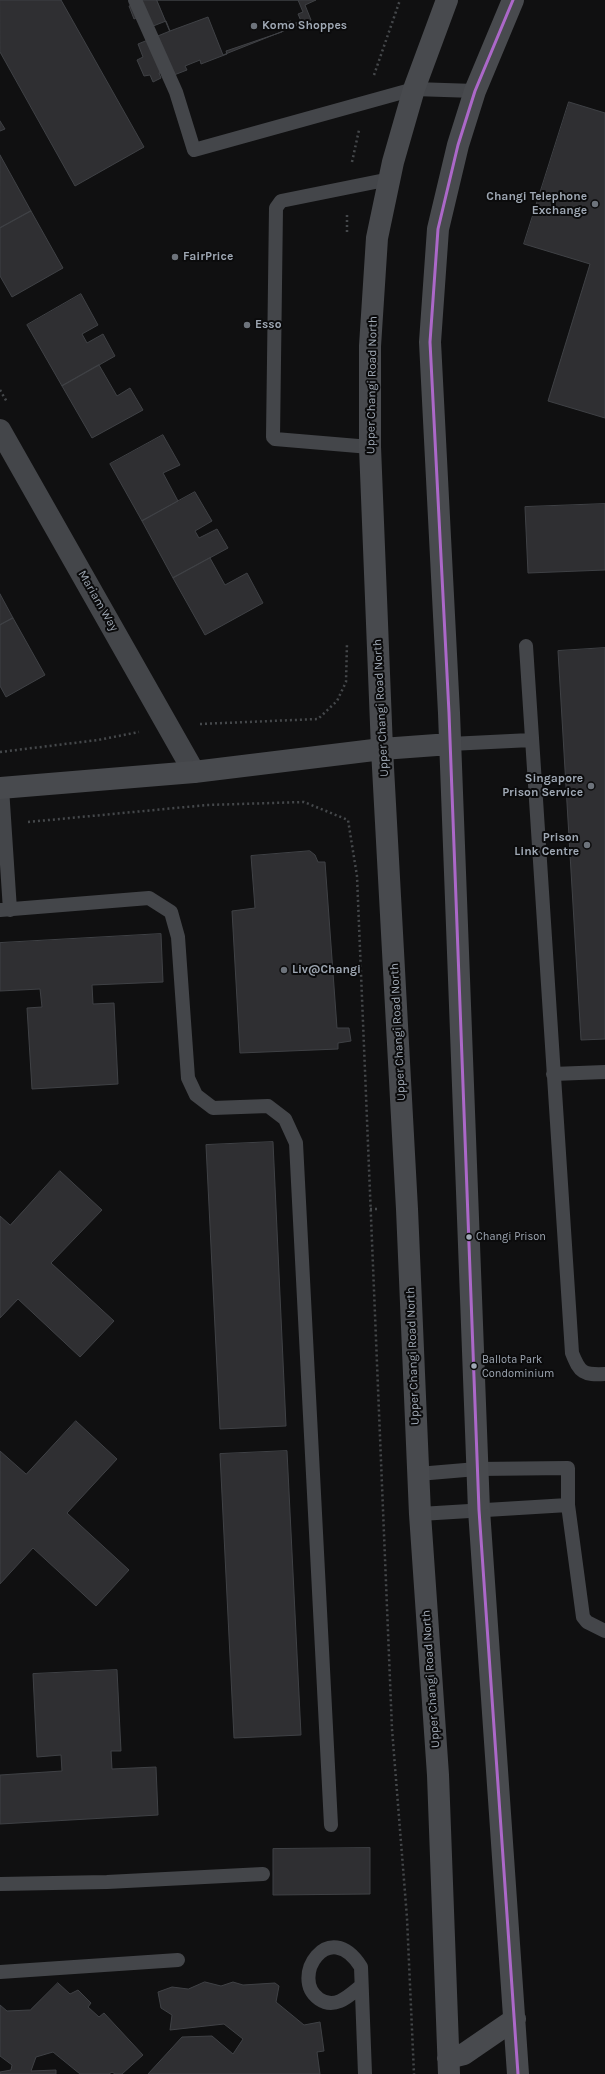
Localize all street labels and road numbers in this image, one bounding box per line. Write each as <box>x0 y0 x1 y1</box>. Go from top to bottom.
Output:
street label: Upper Changi Road North <box>364 316 380 454</box>
street label: Mariam Way <box>75 568 121 634</box>
street label: Upper Changi Road North <box>370 639 392 777</box>
street label: Upper Changi Road North <box>387 963 409 1101</box>
street label: Upper Changi Road North <box>403 1287 423 1425</box>
street label: Upper Changi Road North <box>419 1610 443 1748</box>

